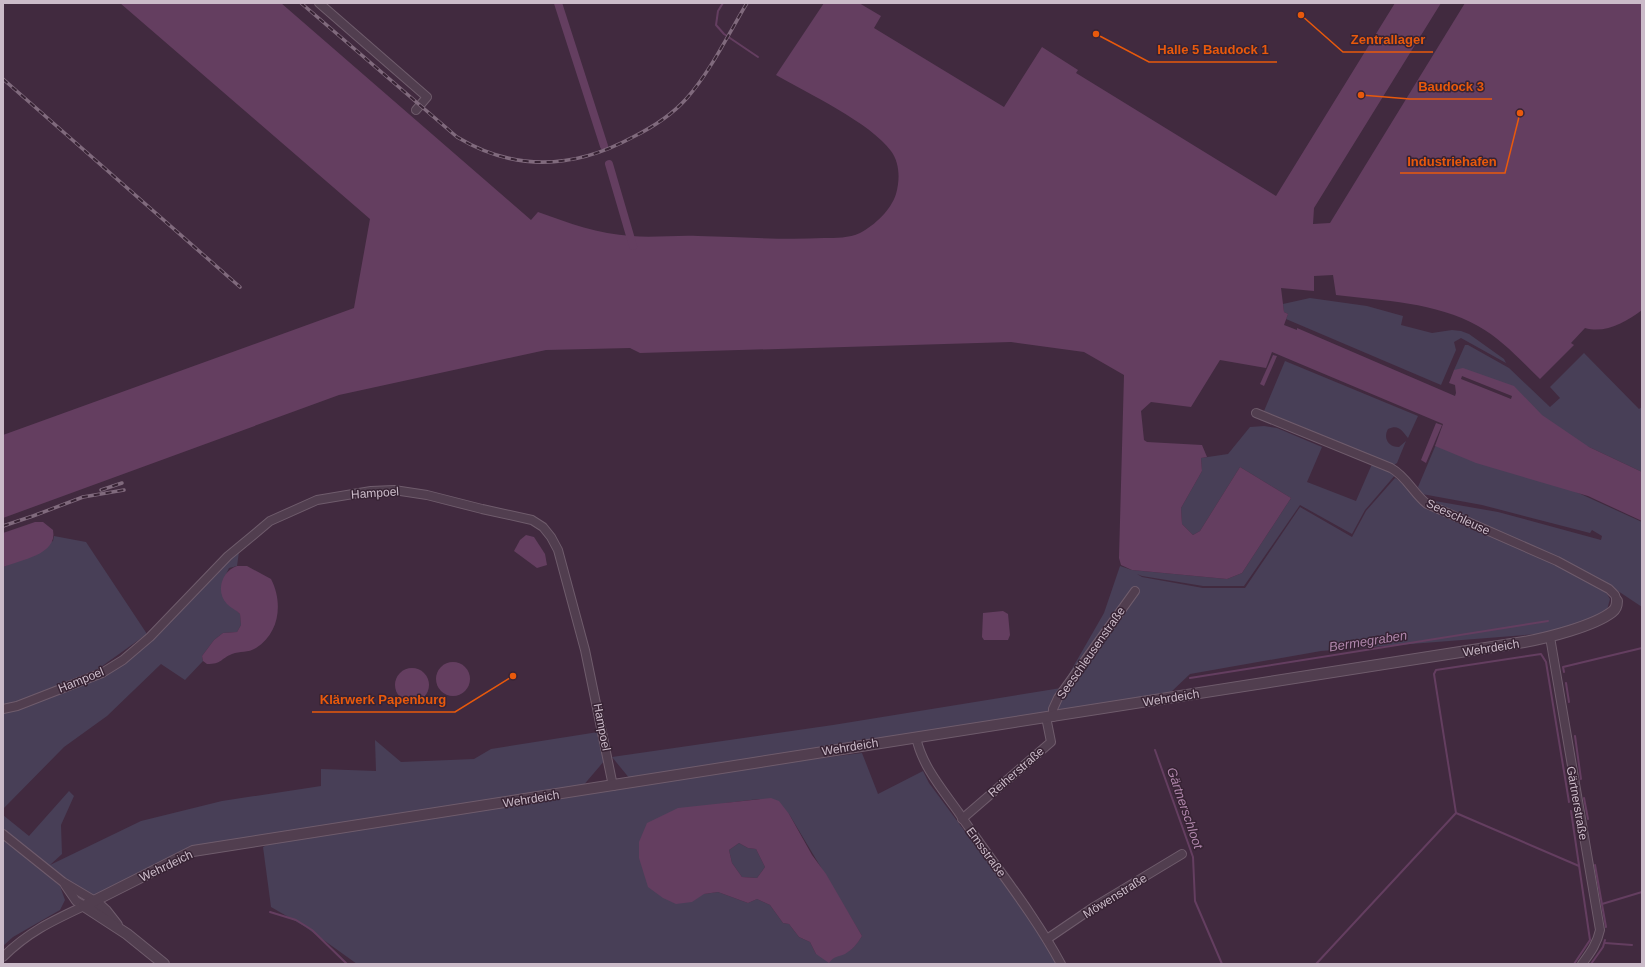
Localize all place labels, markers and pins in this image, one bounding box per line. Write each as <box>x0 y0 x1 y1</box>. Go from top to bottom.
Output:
callout: Zentrallager <box>1343 27 1433 52</box>
callout: Halle 5 Baudock 1 <box>1149 37 1277 62</box>
callout: Baudock 3 <box>1410 74 1492 99</box>
callout: Industriehafen <box>1400 148 1505 173</box>
callout: Klärwerk Papenburg <box>312 687 455 712</box>

